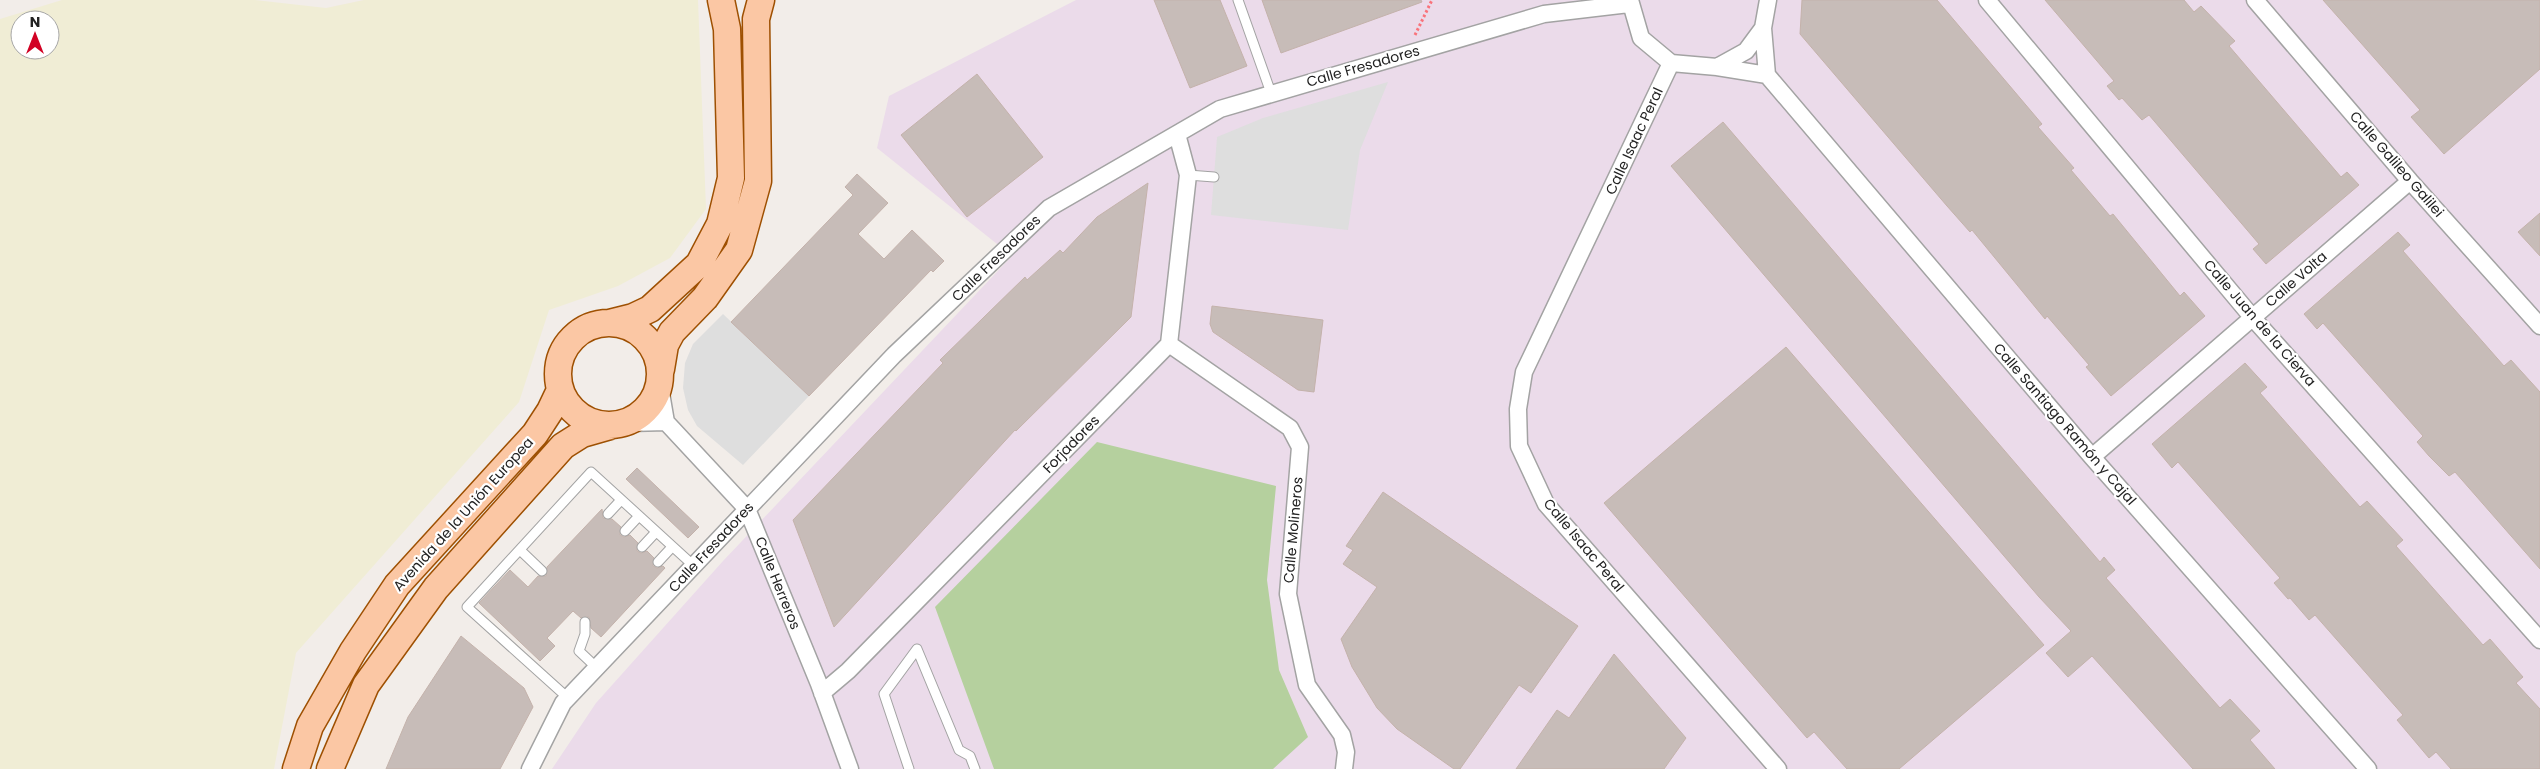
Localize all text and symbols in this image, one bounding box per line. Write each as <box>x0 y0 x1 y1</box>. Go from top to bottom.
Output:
north arrow <box>10 10 60 60</box>
text: N <box>30 12 40 32</box>
street label: Calle Fresadores <box>1304 40 1422 92</box>
street label: Calle Isaac Peral <box>1600 84 1668 198</box>
street label: Calle Galileo Galilei <box>2345 107 2449 221</box>
street label: Calle Fresadores <box>947 210 1045 306</box>
street label: Calle Volta <box>2261 247 2331 311</box>
street label: Calle Juan de la Cierva <box>2199 255 2321 391</box>
street label: Calle Santiago Ramón y Cajal <box>1989 339 2141 509</box>
street label: Forjadores <box>1038 411 1104 477</box>
street label: Avenida de la Unión Europea <box>388 433 538 595</box>
street label: Calle Molineros <box>1278 476 1308 584</box>
street label: Calle Isaac Peral <box>1539 494 1629 596</box>
street label: Calle Fresadores <box>664 497 758 597</box>
street label: Calle Herreros <box>750 534 806 632</box>

